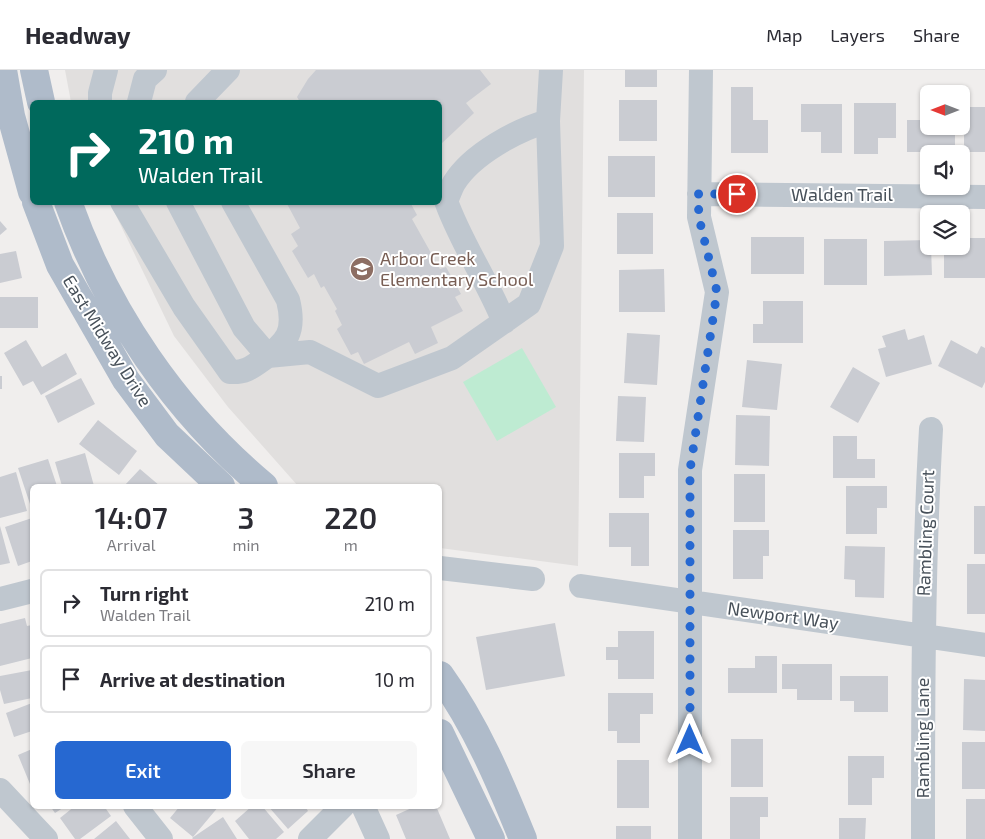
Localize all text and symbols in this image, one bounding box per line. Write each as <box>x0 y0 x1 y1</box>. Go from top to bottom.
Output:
text: Headway <box>25 20 131 49</box>
text: Map <box>766 24 802 46</box>
text: Layers <box>830 24 885 46</box>
text: Share <box>913 24 960 46</box>
north arrow <box>920 85 970 135</box>
map controls <box>920 85 970 255</box>
text: 210 m <box>138 119 234 161</box>
icon: right <box>55 120 120 185</box>
button: sound <box>920 145 970 195</box>
text: Walden Trail <box>138 161 262 187</box>
pin <box>716 173 758 215</box>
icon: arrive <box>723 180 751 208</box>
street label: Walden Trail <box>791 183 894 205</box>
button: layers <box>920 205 970 255</box>
place label: Arbor Creek Elementary School <box>380 247 534 290</box>
school or university icon: Arbor Creek Elementary School <box>349 256 375 282</box>
street label: East Midway Drive <box>58 271 157 410</box>
street label: Rambling Court <box>912 469 938 596</box>
text: 14:07 <box>95 499 168 535</box>
text: 3 <box>238 499 254 535</box>
text: 220 <box>324 499 377 535</box>
text: Arrival <box>107 535 156 554</box>
text: min <box>232 535 260 554</box>
text: m <box>344 535 358 554</box>
text: Turn right <box>100 582 188 605</box>
icon: right <box>57 589 85 617</box>
text: 210 m <box>364 592 415 615</box>
street label: Newport Way <box>726 596 841 634</box>
text: Walden Trail <box>100 605 191 624</box>
icon: arrive <box>57 665 85 693</box>
text: Arrive at destination <box>100 668 285 691</box>
text: 10 m <box>375 668 415 691</box>
street label: Rambling Lane <box>911 678 933 798</box>
position arrow <box>663 713 715 765</box>
button: Exit <box>55 741 231 799</box>
button: Share <box>241 741 417 799</box>

